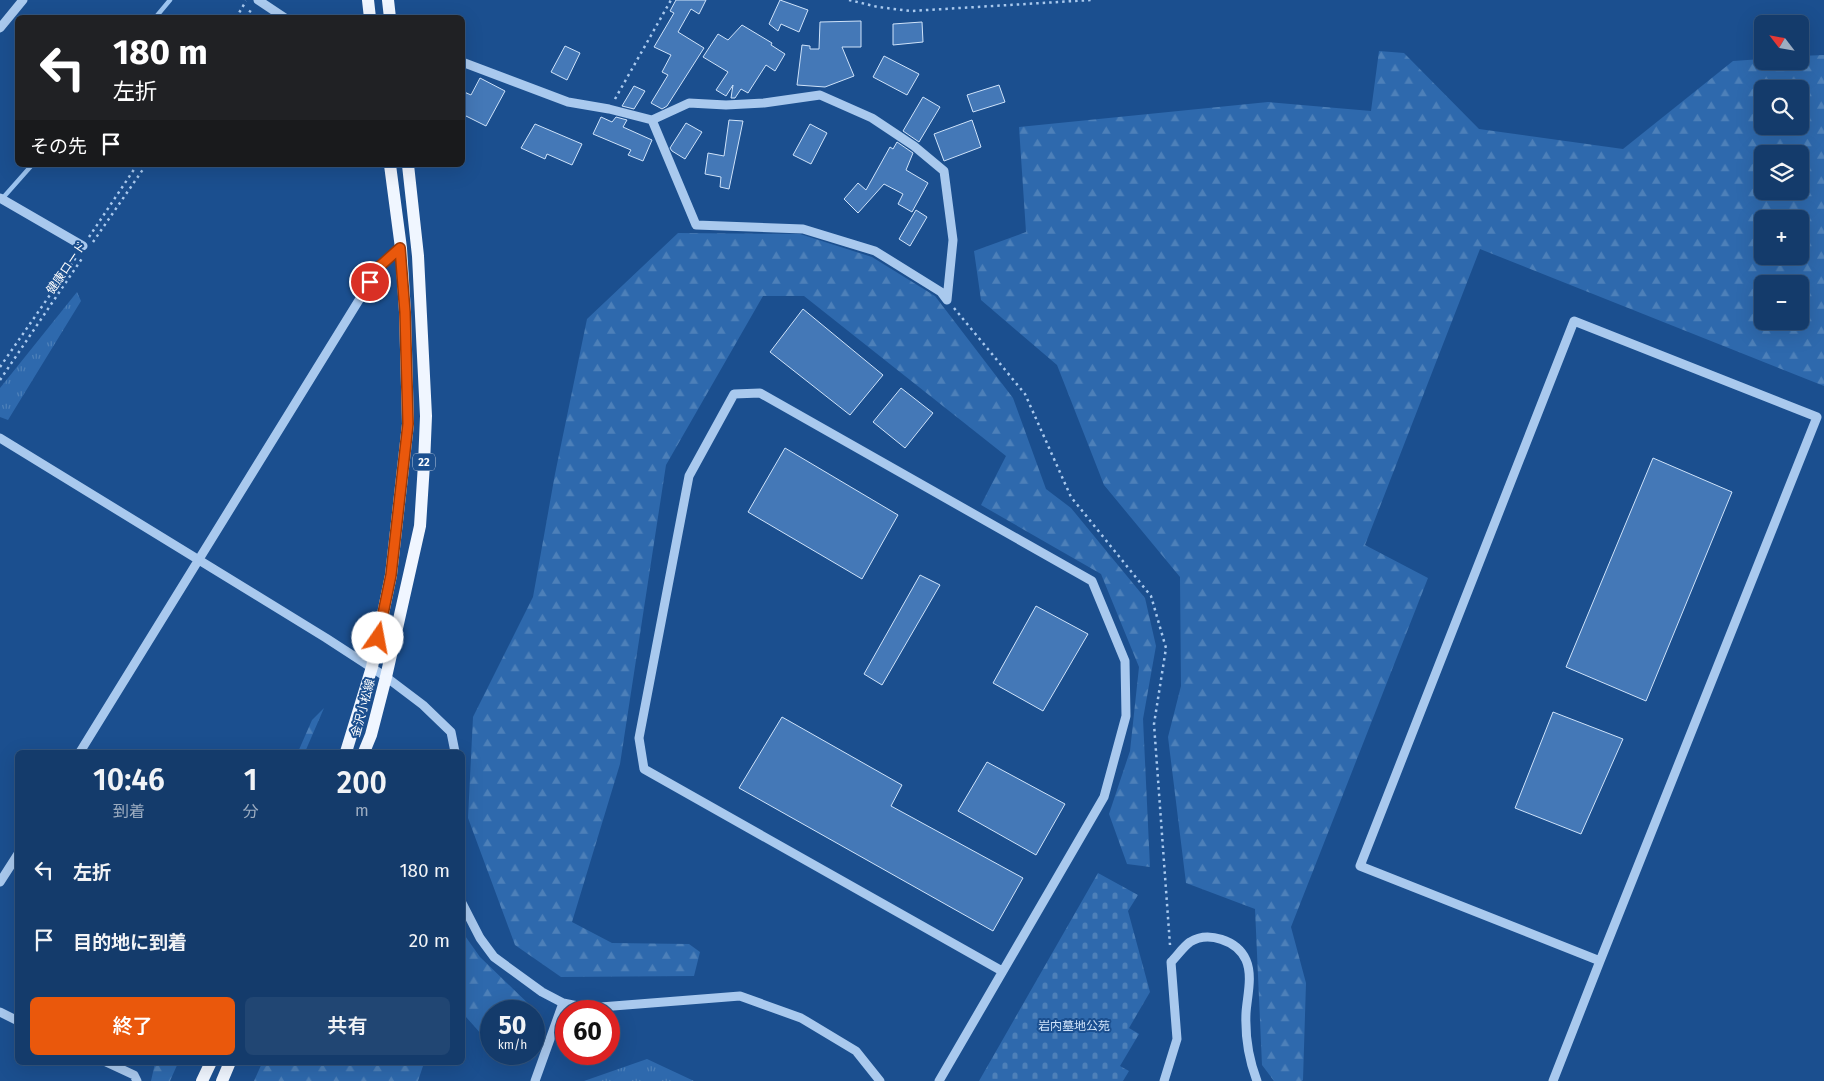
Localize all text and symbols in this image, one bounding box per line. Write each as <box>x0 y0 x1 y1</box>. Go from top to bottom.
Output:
north arrow <box>1754 15 1809 70</box>
map controls <box>1754 15 1809 330</box>
text: 180 m <box>113 31 208 73</box>
icon: left <box>30 35 95 100</box>
text: 左折 <box>113 78 157 105</box>
button: search <box>1754 80 1809 135</box>
icon: arrive <box>97 130 125 158</box>
text: その先 <box>30 135 87 158</box>
button: layers <box>1754 145 1809 200</box>
button: + <box>1754 210 1809 265</box>
street label: 健康ロード <box>43 239 89 297</box>
pin <box>349 261 391 303</box>
icon: arrive <box>356 268 384 296</box>
button: − <box>1754 275 1809 330</box>
road number: 22 <box>413 454 435 471</box>
position arrow <box>351 611 403 663</box>
street label: 金沢小松線 <box>348 677 378 739</box>
text: 10:46 <box>93 762 165 798</box>
text: 1 <box>244 762 258 798</box>
text: 200 <box>337 765 387 801</box>
text: m <box>355 801 369 820</box>
text: 到着 <box>113 802 145 821</box>
text: 分 <box>243 802 259 821</box>
icon: left <box>30 856 58 884</box>
text: 180 m <box>399 859 450 882</box>
text: 左折 <box>73 861 111 884</box>
icon: arrive <box>30 926 58 954</box>
text: 20 m <box>409 929 450 952</box>
text: 目的地に到着 <box>73 931 187 954</box>
button: 終了 <box>30 997 235 1055</box>
button: 共有 <box>245 997 450 1055</box>
speed limit sign: 60 <box>555 1000 620 1065</box>
text: 50 <box>498 1011 527 1041</box>
park label: 岩内墓地公苑 <box>1038 1019 1110 1033</box>
text: km/h <box>498 1038 527 1052</box>

